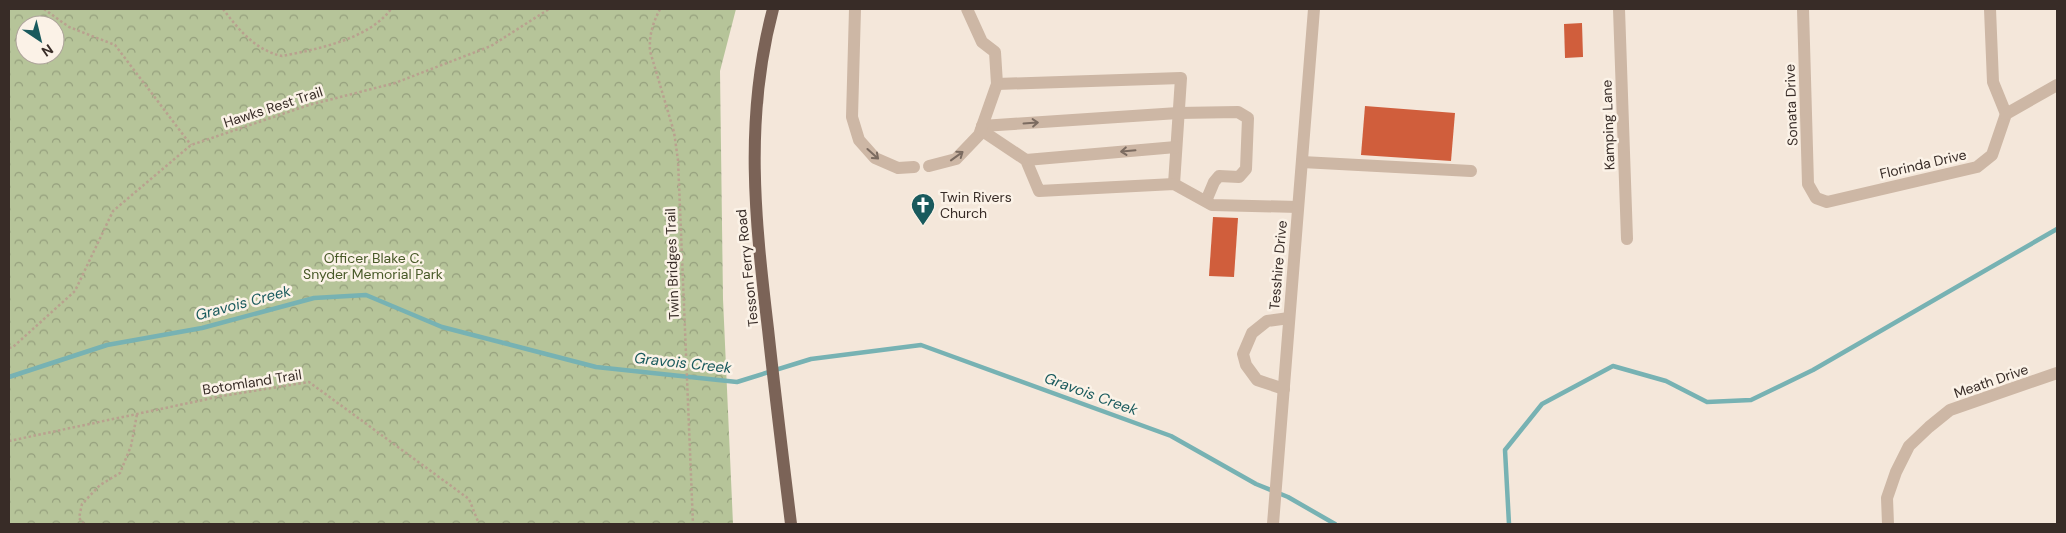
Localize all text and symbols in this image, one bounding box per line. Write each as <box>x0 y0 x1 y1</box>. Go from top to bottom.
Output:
north arrow <box>15 15 65 65</box>
text: N <box>38 40 57 61</box>
street label: Sonata Drive <box>1781 64 1801 146</box>
street label: Kamping Lane <box>1597 79 1619 171</box>
street label: Hawks Rest Trail <box>221 82 325 132</box>
one-way arrow <box>1022 119 1038 128</box>
street label: Florinda Drive <box>1878 145 1968 183</box>
one-way arrow <box>1120 147 1136 156</box>
one-way arrow <box>866 148 879 160</box>
one-way arrow <box>951 151 964 162</box>
place label: Twin Rivers Church <box>940 188 1012 222</box>
church icon: Twin Rivers Church <box>910 192 936 226</box>
street label: Twin Bridges Trail <box>661 208 683 320</box>
street label: Tesson Ferry Road <box>732 208 762 328</box>
street label: Tesshire Drive <box>1265 219 1291 310</box>
park label: Officer Blake C. Snyder Memorial Park <box>303 249 443 283</box>
water label: Gravois Creek <box>193 281 293 325</box>
water label: Gravois Creek <box>633 348 733 378</box>
street label: Meath Drive <box>1951 360 2031 402</box>
street label: Botomland Trail <box>201 365 303 399</box>
water label: Gravois Creek <box>1041 368 1141 420</box>

